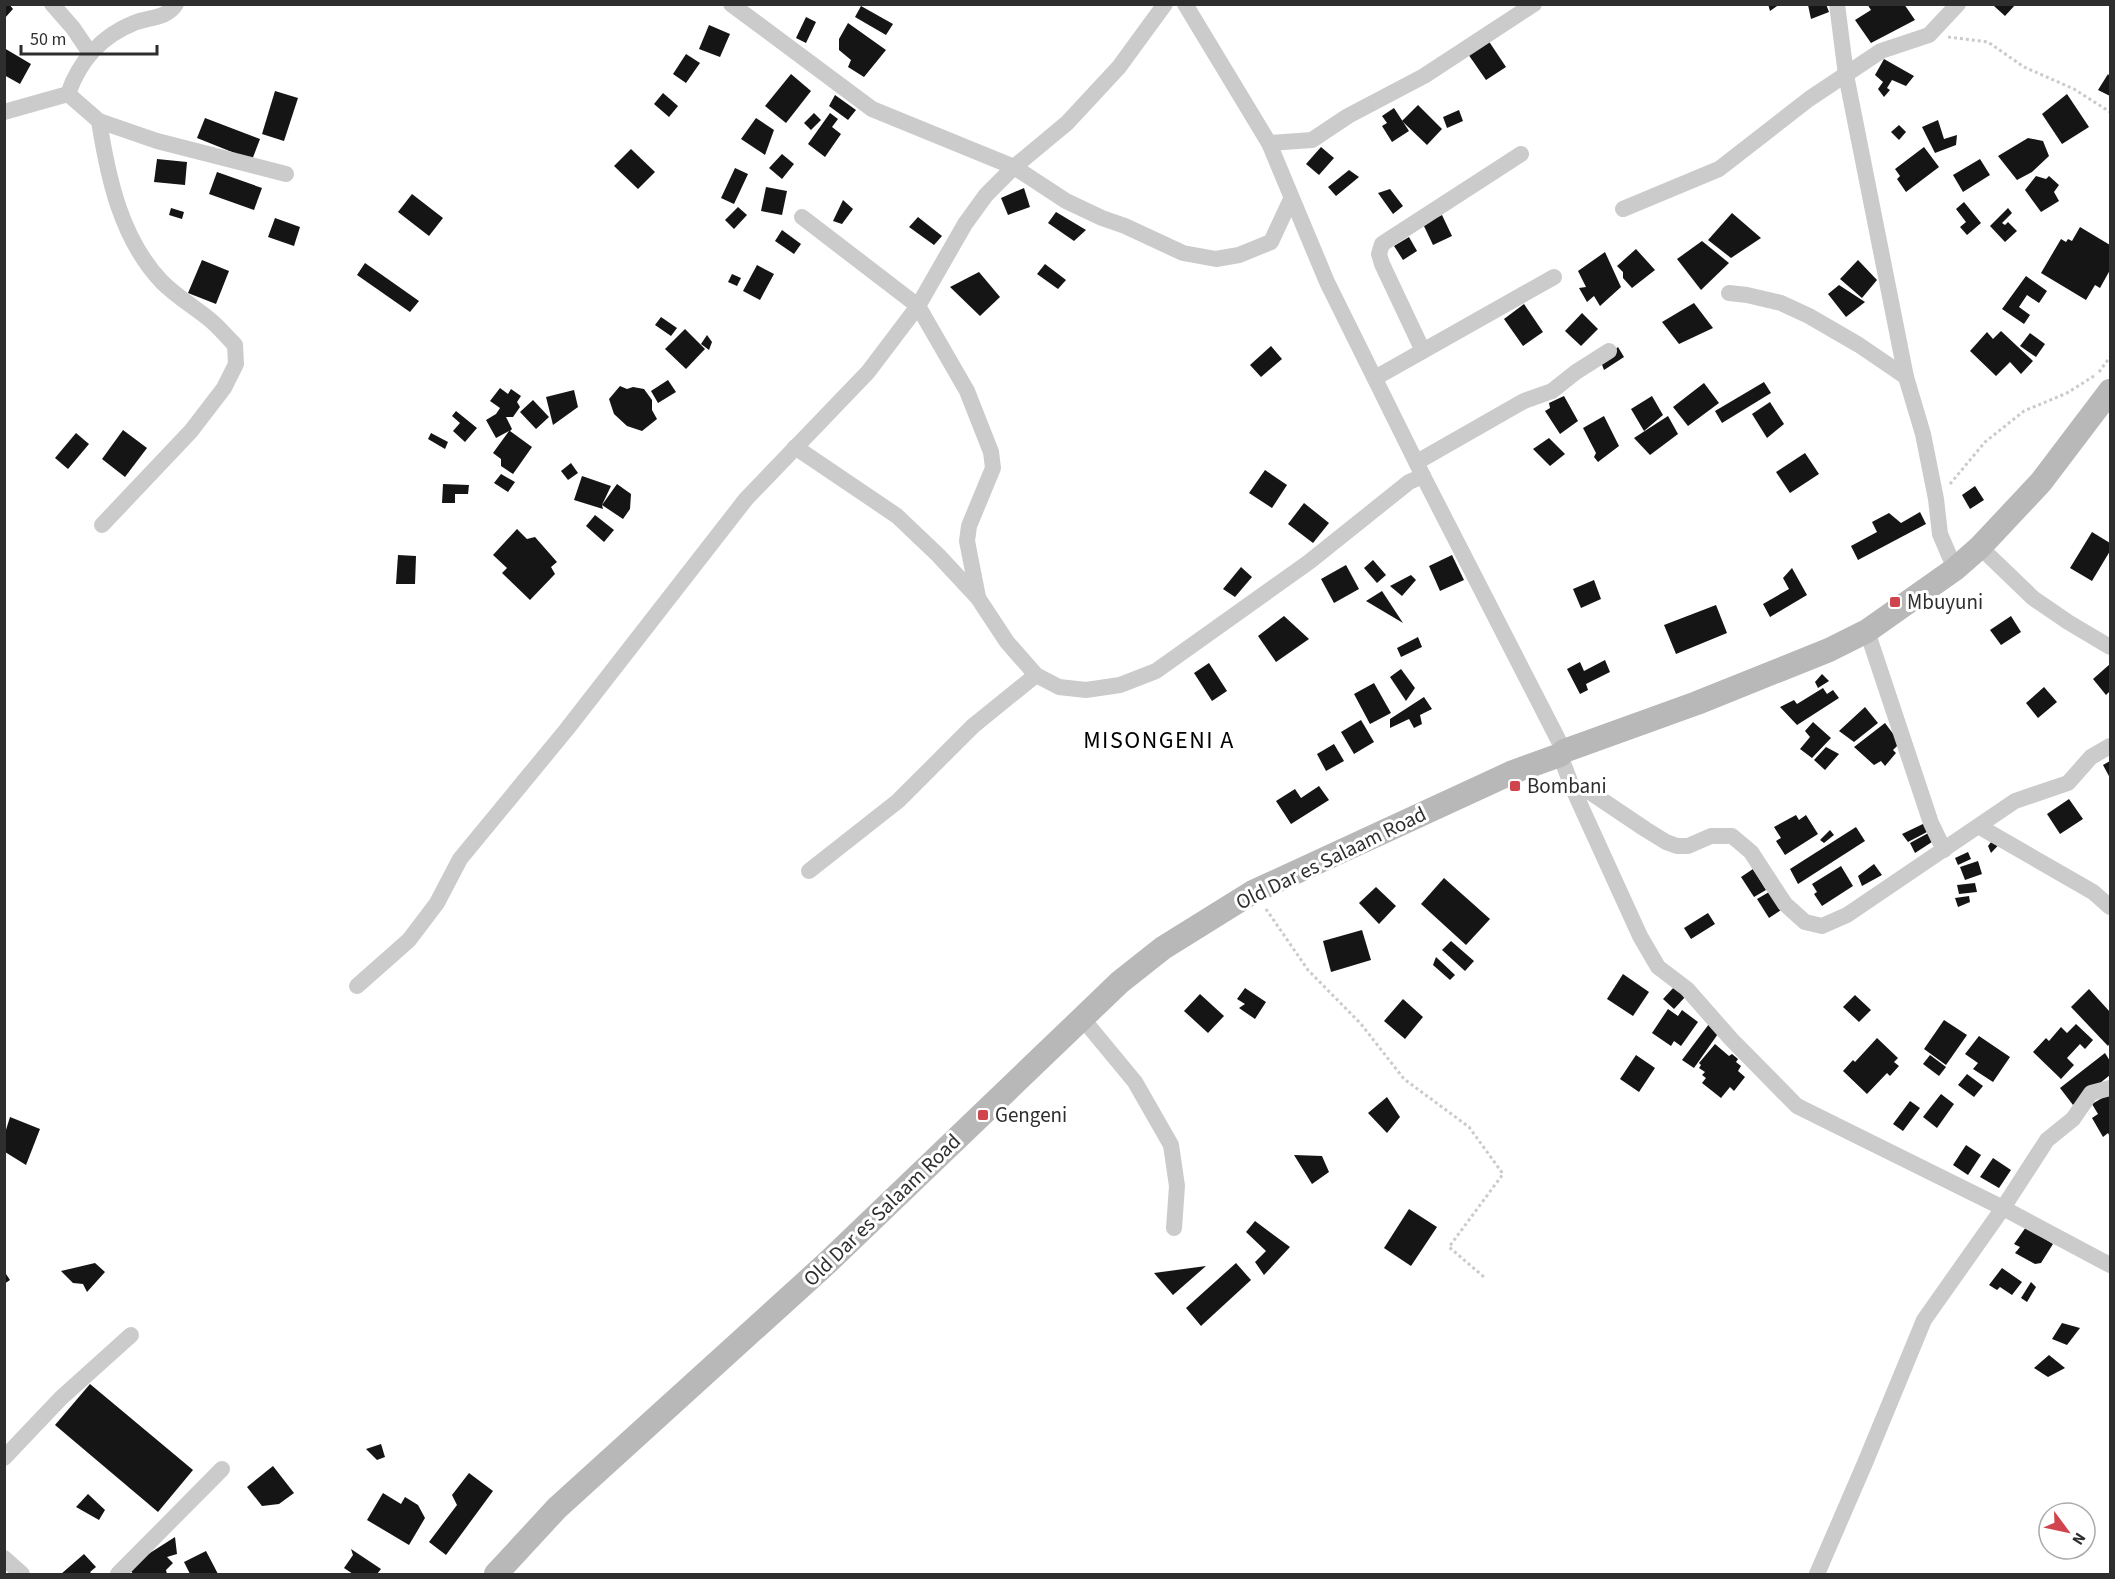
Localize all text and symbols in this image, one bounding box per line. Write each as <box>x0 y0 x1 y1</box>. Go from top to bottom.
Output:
scale bar <box>21 18 158 56</box>
text: 50 m <box>30 27 66 52</box>
place label: Mbuyuni <box>1907 587 1983 617</box>
marker: Mbuyuni <box>1888 595 1902 609</box>
district label: MISONGENI A <box>1083 723 1235 758</box>
place label: Bombani <box>1527 771 1607 801</box>
marker: Bombani <box>1508 779 1522 793</box>
street label: Old Dar es Salaam Road <box>1231 799 1431 917</box>
place label: Gengeni <box>995 1100 1067 1130</box>
marker: Gengeni <box>976 1108 990 1122</box>
street label: Old Dar es Salaam Road <box>797 1127 967 1293</box>
north arrow <box>2037 1501 2097 1561</box>
text: N <box>2067 1528 2091 1549</box>

